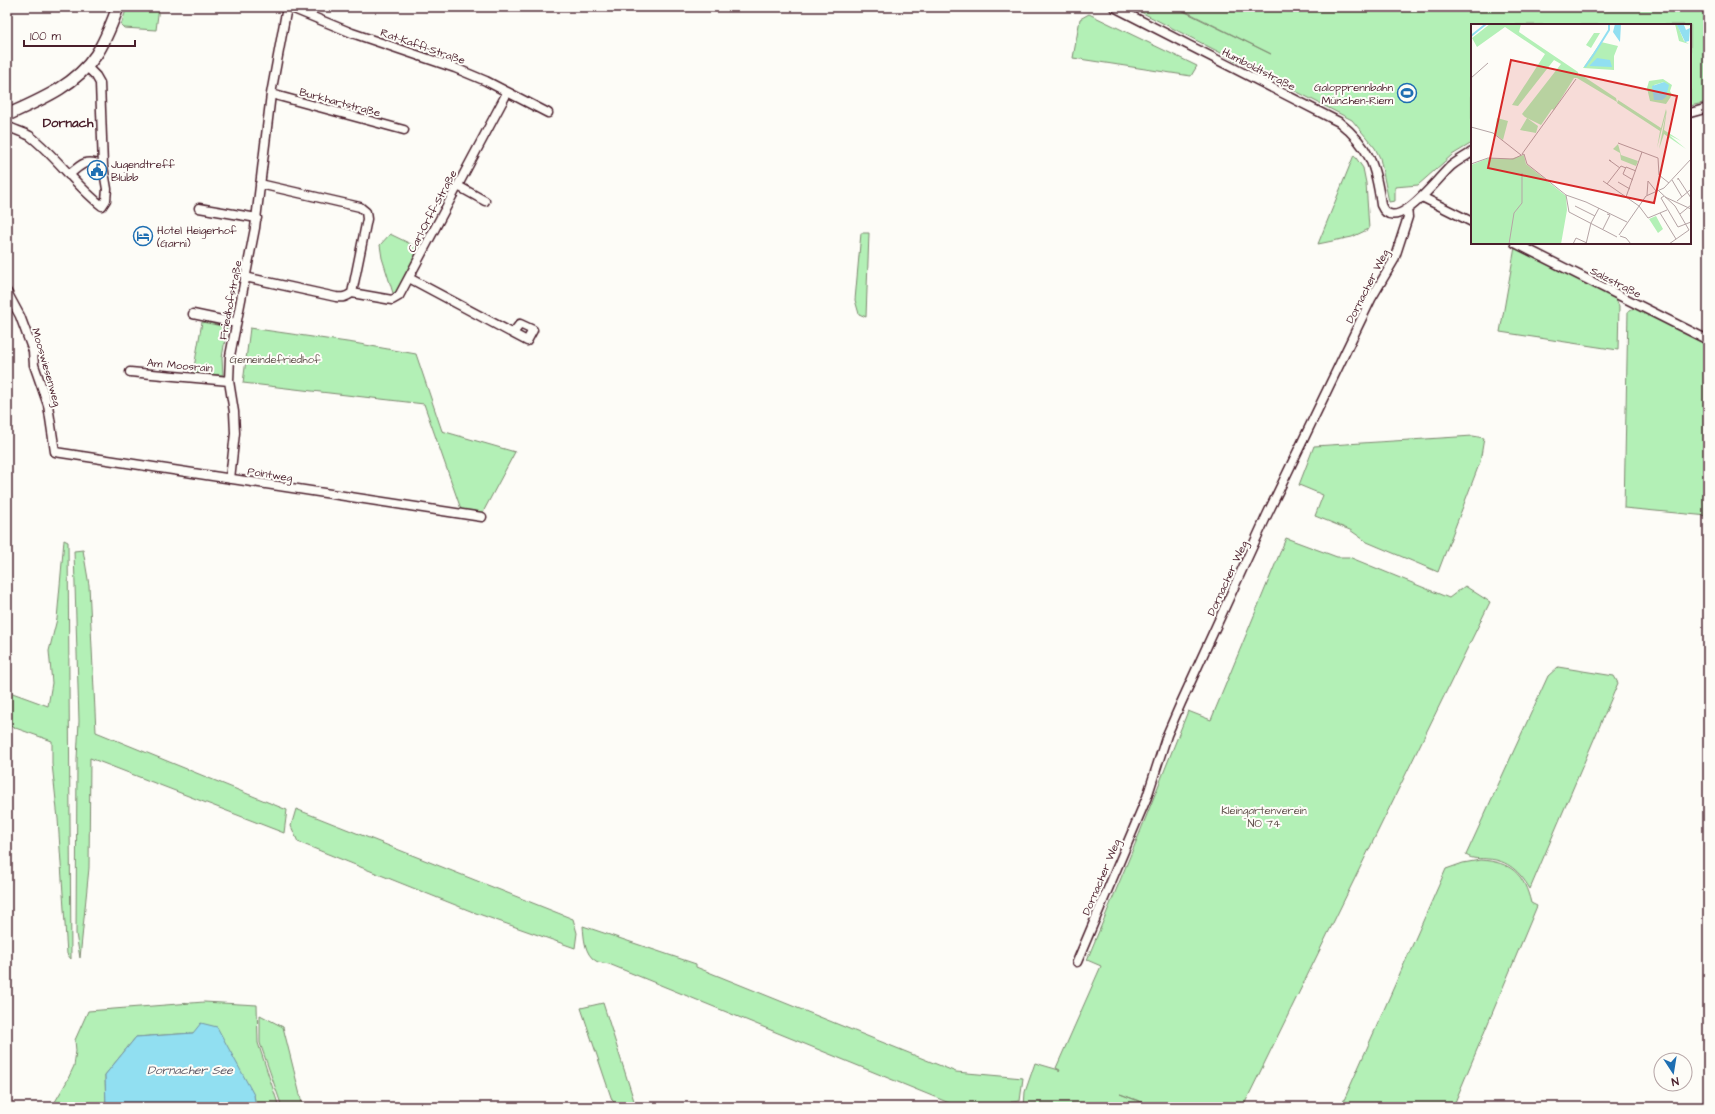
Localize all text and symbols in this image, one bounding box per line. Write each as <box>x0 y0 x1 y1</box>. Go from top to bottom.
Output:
scale bar <box>24 22 135 48</box>
inset map <box>1471 24 1691 244</box>
street label: Rat-Kaffl-Straße <box>378 25 467 68</box>
text: 100 m <box>30 28 61 45</box>
street label: Humboldtstraße <box>1220 45 1298 94</box>
place label: Galopprennbahn München-Riem <box>1314 80 1393 108</box>
sports icon: Galopprennbahn München-Riem <box>1396 82 1418 104</box>
street label: Burkhartstraße <box>298 84 382 121</box>
district label: Dornach <box>43 114 94 132</box>
place label: Jugendtreff Blubb <box>111 157 175 185</box>
public building icon: Jugendtreff Blubb <box>86 159 108 181</box>
street label: Carl-Orff-Straße <box>404 167 461 255</box>
place label: Hotel Heigerhof (Garni) <box>157 223 237 251</box>
hotel icon: Hotel Heigerhof (Garni) <box>132 225 154 247</box>
street label: Dornacher Weg <box>1342 246 1394 326</box>
street label: Friedhofstraße <box>215 259 246 341</box>
street label: Salzstraße <box>1588 263 1644 302</box>
street label: Mooswiesenweg <box>27 326 65 409</box>
park label: Gemeindefriedhof <box>230 352 321 367</box>
street label: Am Moosrain <box>147 355 214 376</box>
street label: Pointweg <box>246 464 294 486</box>
street label: Dornacher Weg <box>1203 538 1252 619</box>
park label: Kleingartenverein NO 74 <box>1221 803 1307 831</box>
street label: Dornacher Weg <box>1079 837 1125 918</box>
north arrow <box>1653 1052 1693 1092</box>
water label: Dornacher See <box>147 1062 233 1079</box>
text: N <box>1670 1073 1680 1089</box>

